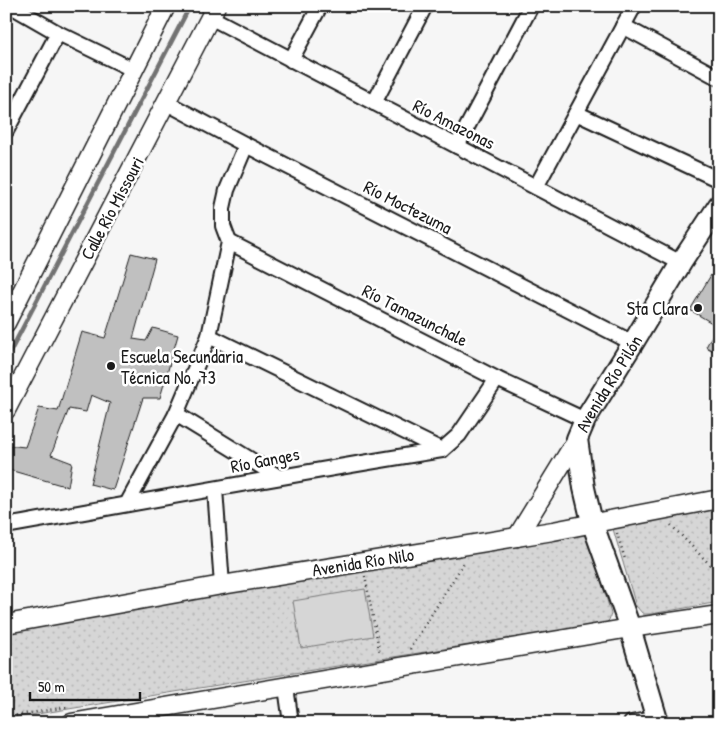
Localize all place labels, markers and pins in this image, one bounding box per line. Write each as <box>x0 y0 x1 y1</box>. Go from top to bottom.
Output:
place label: Sta Clara <box>627 296 688 321</box>
marker: Sta Clara <box>692 302 704 314</box>
place label: Escuela Secundaria Técnica No. 73 <box>121 344 243 390</box>
marker: Escuela Secundaria Técnica No. 73 <box>105 360 117 372</box>

